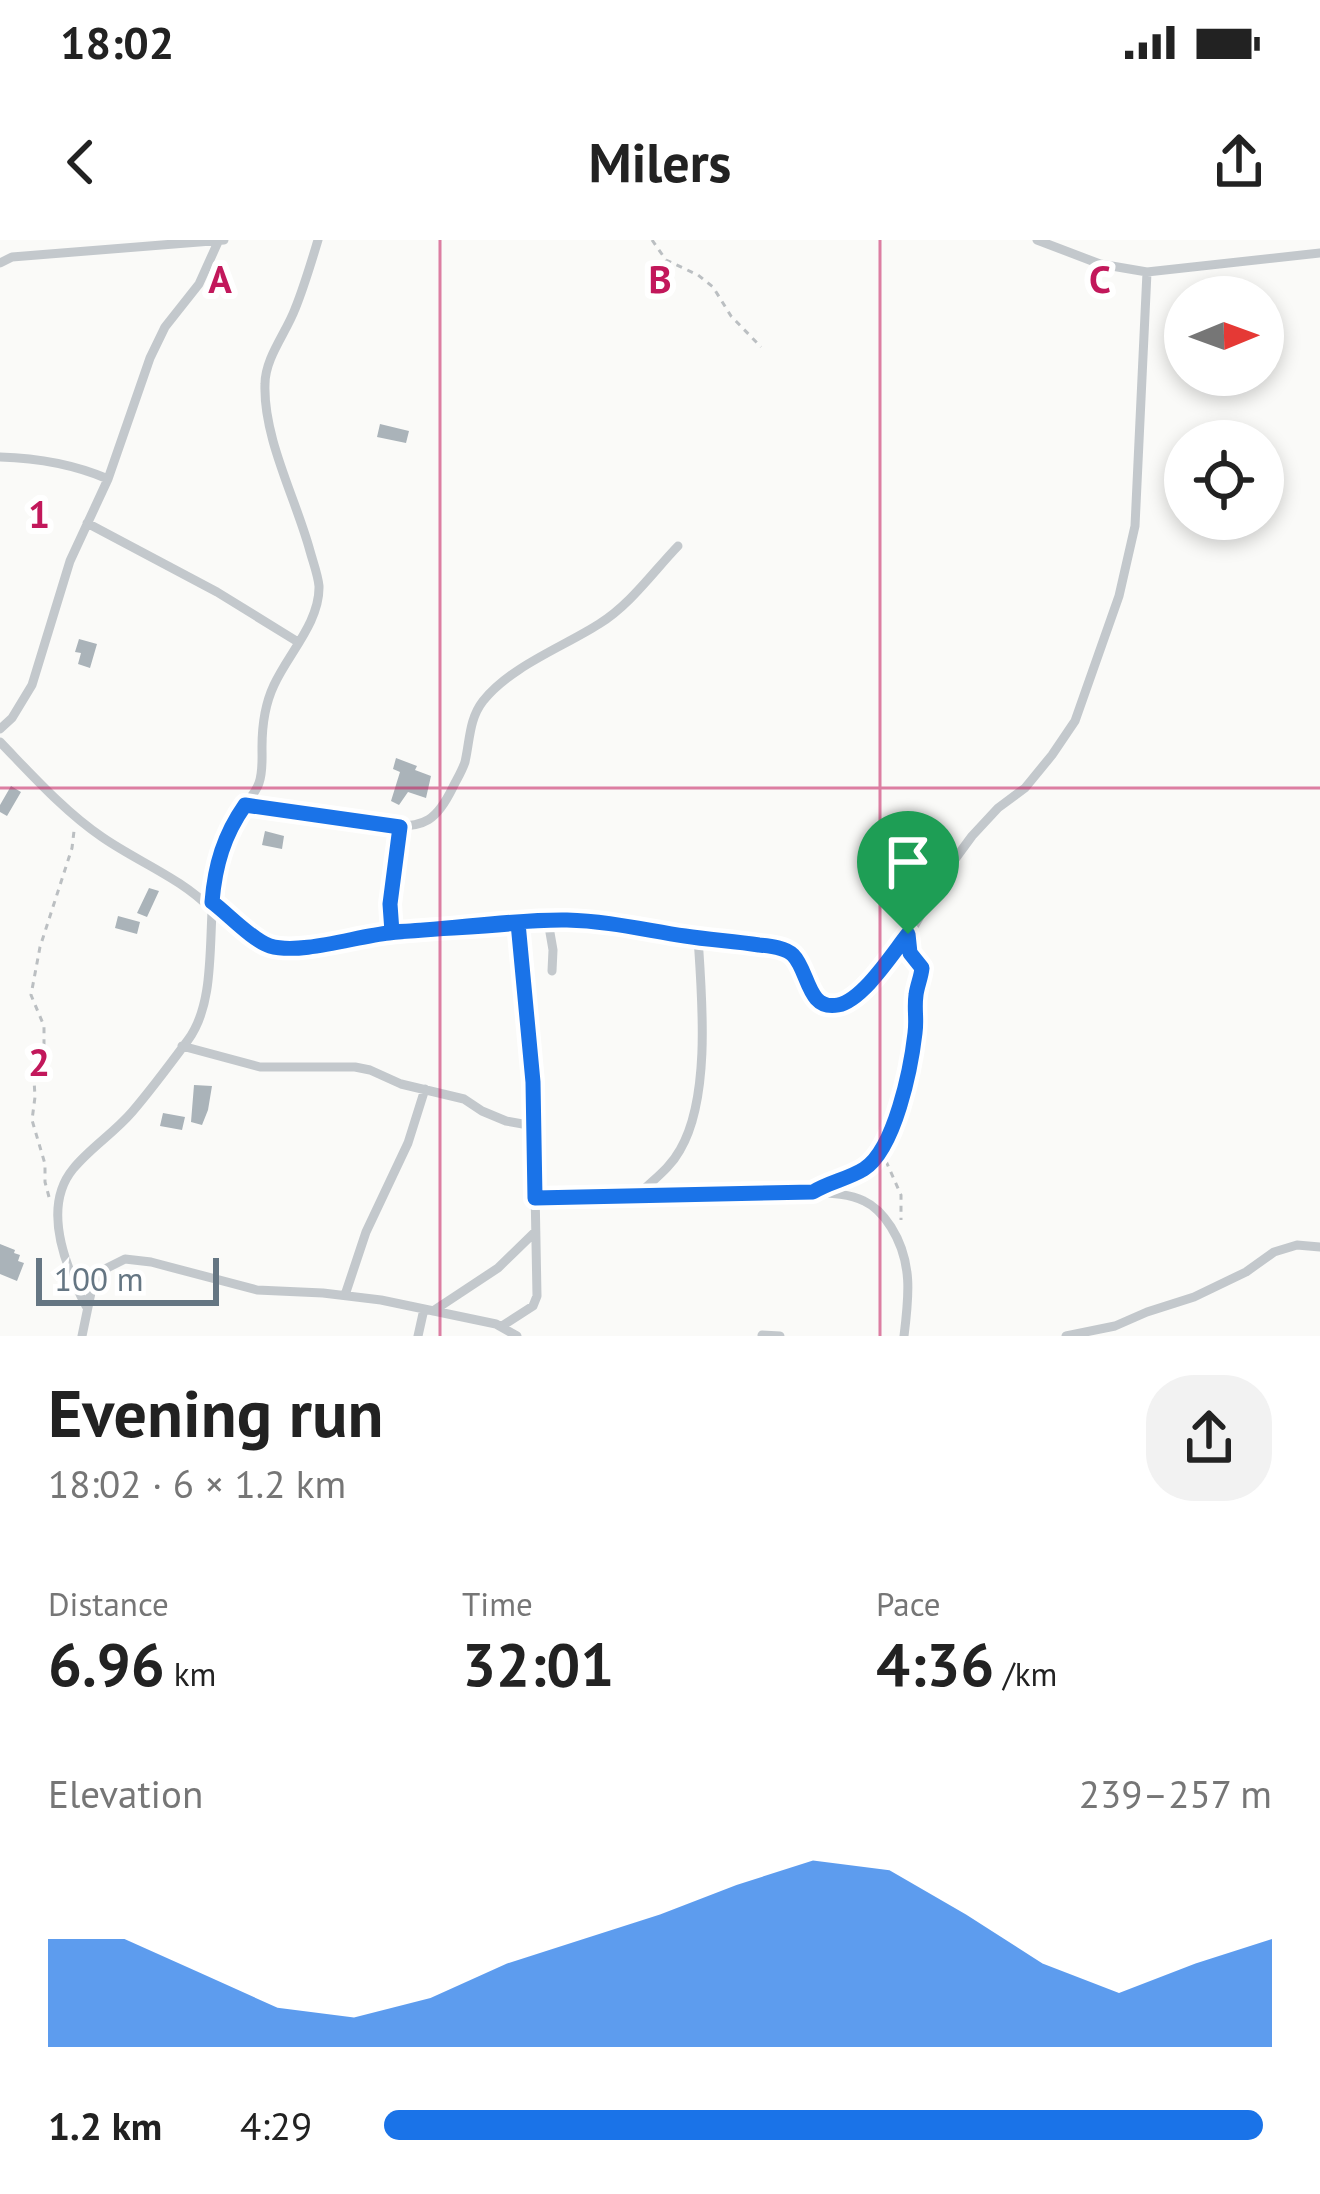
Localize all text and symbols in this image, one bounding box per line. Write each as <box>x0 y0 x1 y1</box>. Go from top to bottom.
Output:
text: 18:02 <box>60 13 174 71</box>
text: Milers <box>589 127 731 197</box>
icon: back <box>48 129 114 195</box>
icon: share <box>1206 129 1272 195</box>
text: A <box>208 253 232 304</box>
text: B <box>648 253 672 304</box>
text: C <box>1089 253 1111 304</box>
north arrow <box>1164 276 1284 396</box>
map controls <box>1164 276 1284 540</box>
button: locate <box>1164 420 1284 540</box>
text: 1 <box>28 488 50 539</box>
pin <box>857 811 959 934</box>
icon: arrive <box>875 829 941 895</box>
text: 2 <box>28 1036 50 1087</box>
scale bar <box>36 1252 219 1305</box>
text: 100 m <box>54 1257 144 1300</box>
text: Evening run <box>48 1370 383 1455</box>
button: share <box>1146 1375 1272 1501</box>
text: 18:02 · 6 × 1.2 km <box>48 1458 346 1509</box>
text: Distance <box>48 1582 169 1625</box>
text: Time <box>462 1582 533 1625</box>
text: Pace <box>876 1582 941 1625</box>
text: 6.96 <box>48 1625 165 1703</box>
text: 32:01 <box>462 1625 614 1703</box>
text: 4:36 <box>876 1625 994 1703</box>
text: km <box>165 1652 216 1695</box>
text: /km <box>994 1652 1057 1695</box>
text: Elevation <box>48 1768 203 1819</box>
text: 239–257 m <box>1079 1768 1272 1819</box>
text: 1.2 km <box>48 2100 162 2151</box>
text: 4:29 <box>240 2100 312 2151</box>

